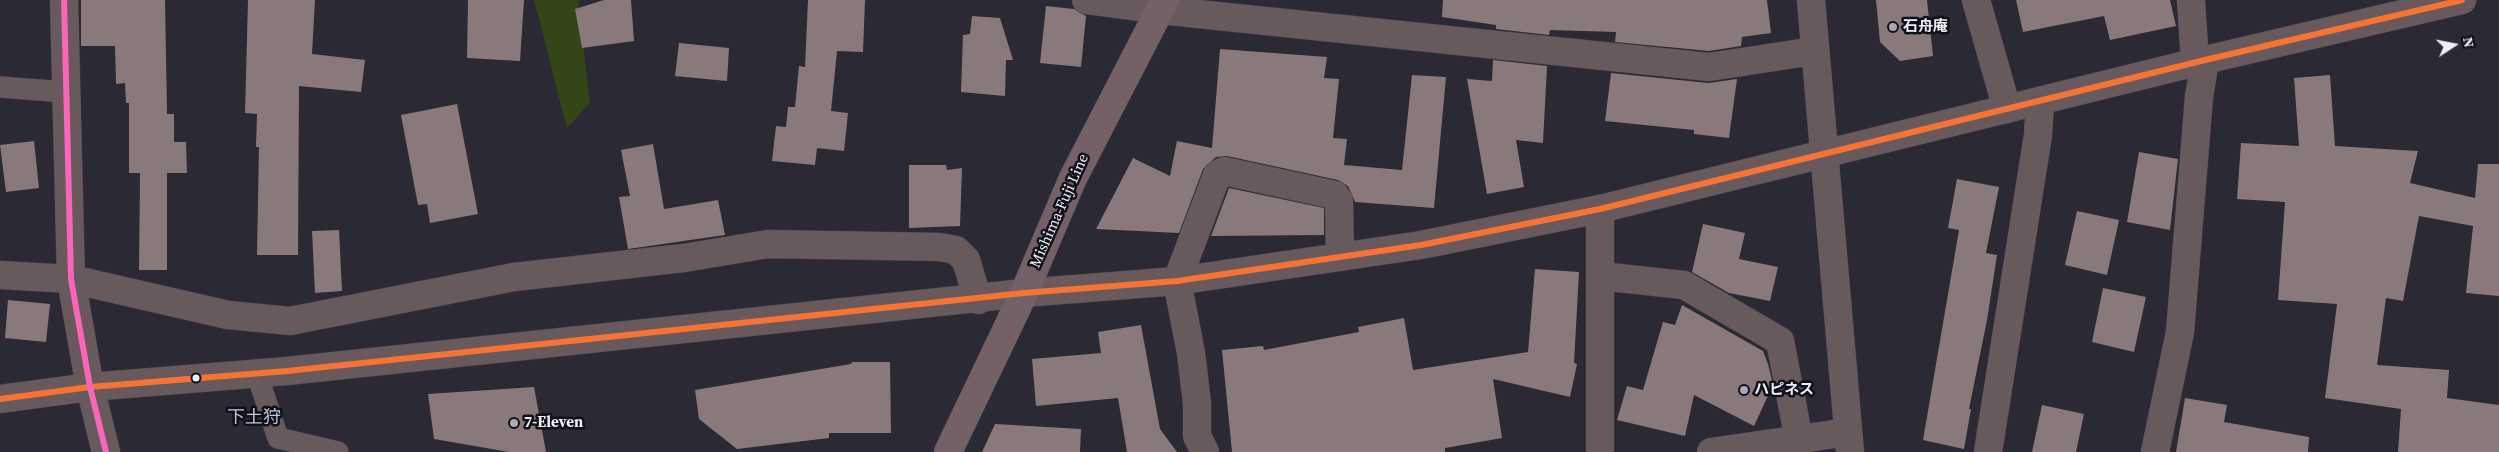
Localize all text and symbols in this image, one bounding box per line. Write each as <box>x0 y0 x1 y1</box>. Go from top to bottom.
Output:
place label: 石舟庵 <box>1903 18 1948 36</box>
north arrow <box>2429 20 2479 70</box>
marker: 石舟庵 <box>1887 21 1899 33</box>
text: N <box>2458 35 2480 49</box>
street label: Mishima-Fuji Line <box>1027 151 1093 271</box>
unlabelled marker <box>191 373 201 383</box>
place label: ハピネス <box>1754 381 1814 399</box>
marker: ハピネス <box>1738 384 1750 396</box>
district label: 下土狩 <box>227 407 281 429</box>
place label: 7-Eleven <box>524 414 583 432</box>
marker: 7-Eleven <box>508 417 520 429</box>

